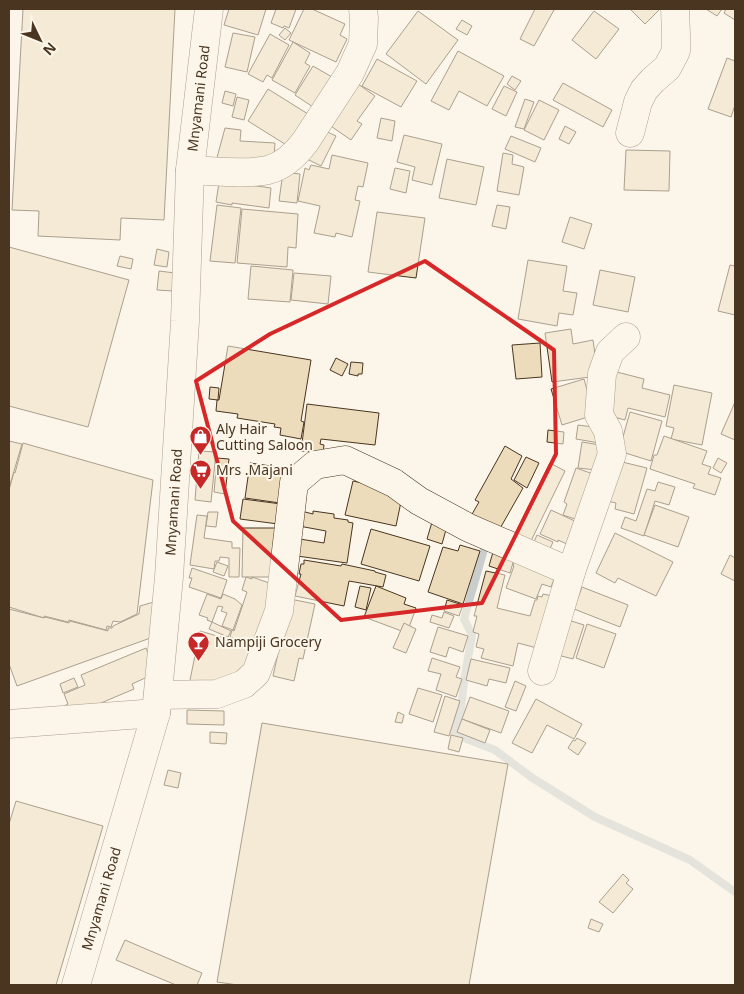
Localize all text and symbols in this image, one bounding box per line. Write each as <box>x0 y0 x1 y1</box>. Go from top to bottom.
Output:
north arrow <box>15 15 65 65</box>
text: N <box>39 39 61 60</box>
street label: Mnyamani Road <box>182 44 214 152</box>
place label: Aly Hair Cutting Saloon <box>216 419 313 454</box>
shop icon: Aly Hair Cutting Saloon <box>188 425 212 456</box>
street label: Mnyamani Road <box>160 448 186 556</box>
supermarket icon: Mrs .Majani <box>188 458 212 489</box>
place label: Mrs .Majani <box>216 460 293 479</box>
bar icon: Nampiji Grocery <box>187 630 211 661</box>
place label: Nampiji Grocery <box>215 632 322 651</box>
street label: Mnyamani Road <box>77 845 125 952</box>

